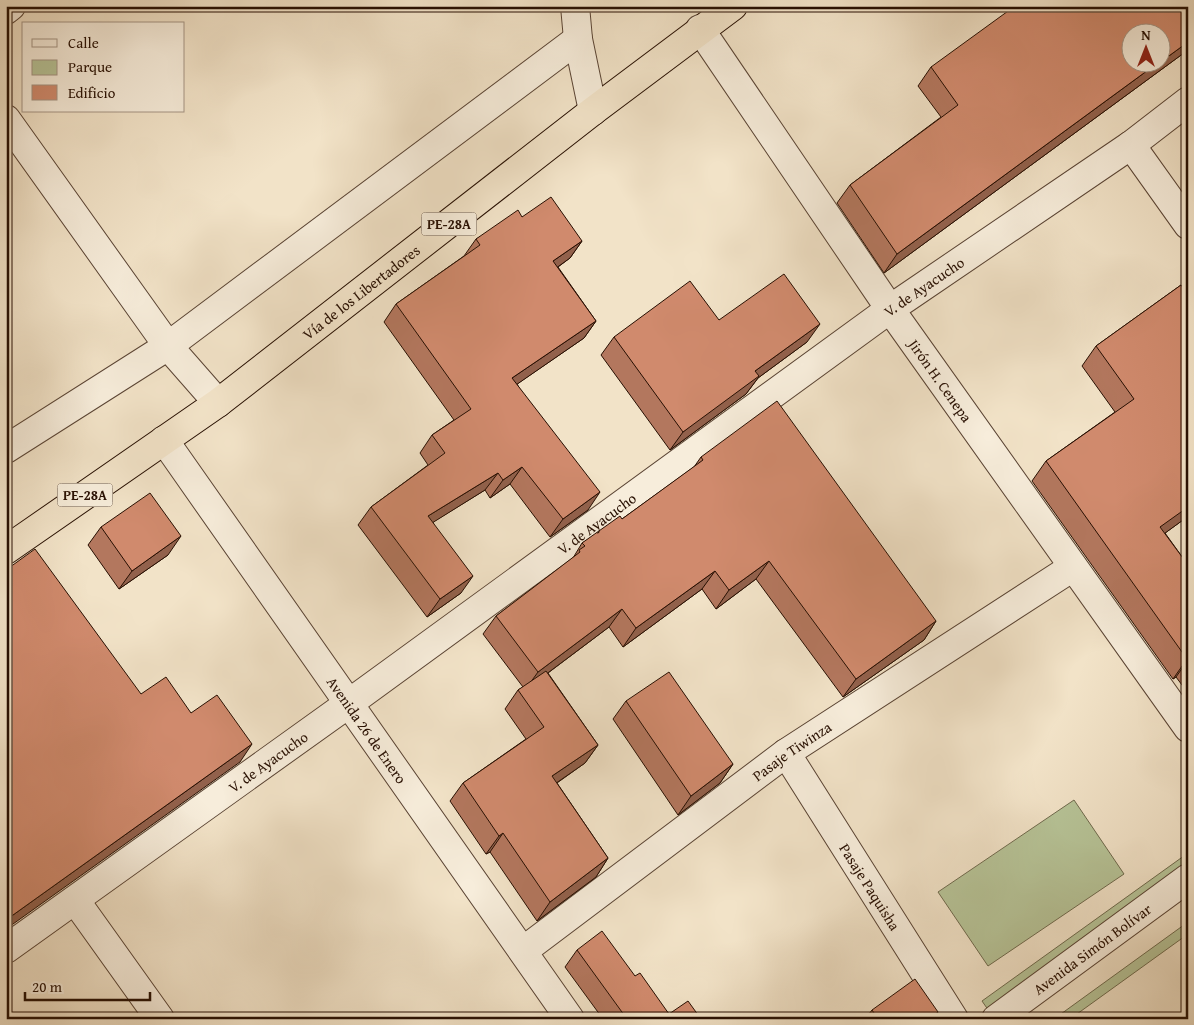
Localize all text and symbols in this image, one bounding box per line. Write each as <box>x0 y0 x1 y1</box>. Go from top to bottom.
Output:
legend <box>22 22 185 112</box>
north arrow <box>1122 22 1172 72</box>
text: N <box>1141 25 1151 45</box>
text: Calle <box>68 32 99 53</box>
text: Parque <box>68 56 112 77</box>
text: Edificio <box>68 82 116 103</box>
road number: PE-28A <box>422 212 476 235</box>
street label: Vía de los Libertadores <box>298 239 424 344</box>
street label: V. de Ayacucho <box>879 251 968 321</box>
street label: Jirón H. Cenepa <box>903 333 978 426</box>
road number: PE-28A <box>58 484 112 506</box>
street label: V. de Ayacucho <box>552 487 641 559</box>
street label: Avenida 26 de Enero <box>322 672 412 788</box>
street label: Pasaje Tiwinza <box>747 716 835 786</box>
street label: V. de Ayacucho <box>224 726 312 797</box>
street label: Pasaje Paquisha <box>835 839 906 934</box>
street label: Avenida Simón Bolívar <box>1029 898 1155 999</box>
scale bar <box>25 970 150 1002</box>
text: 20 m <box>32 976 63 997</box>

